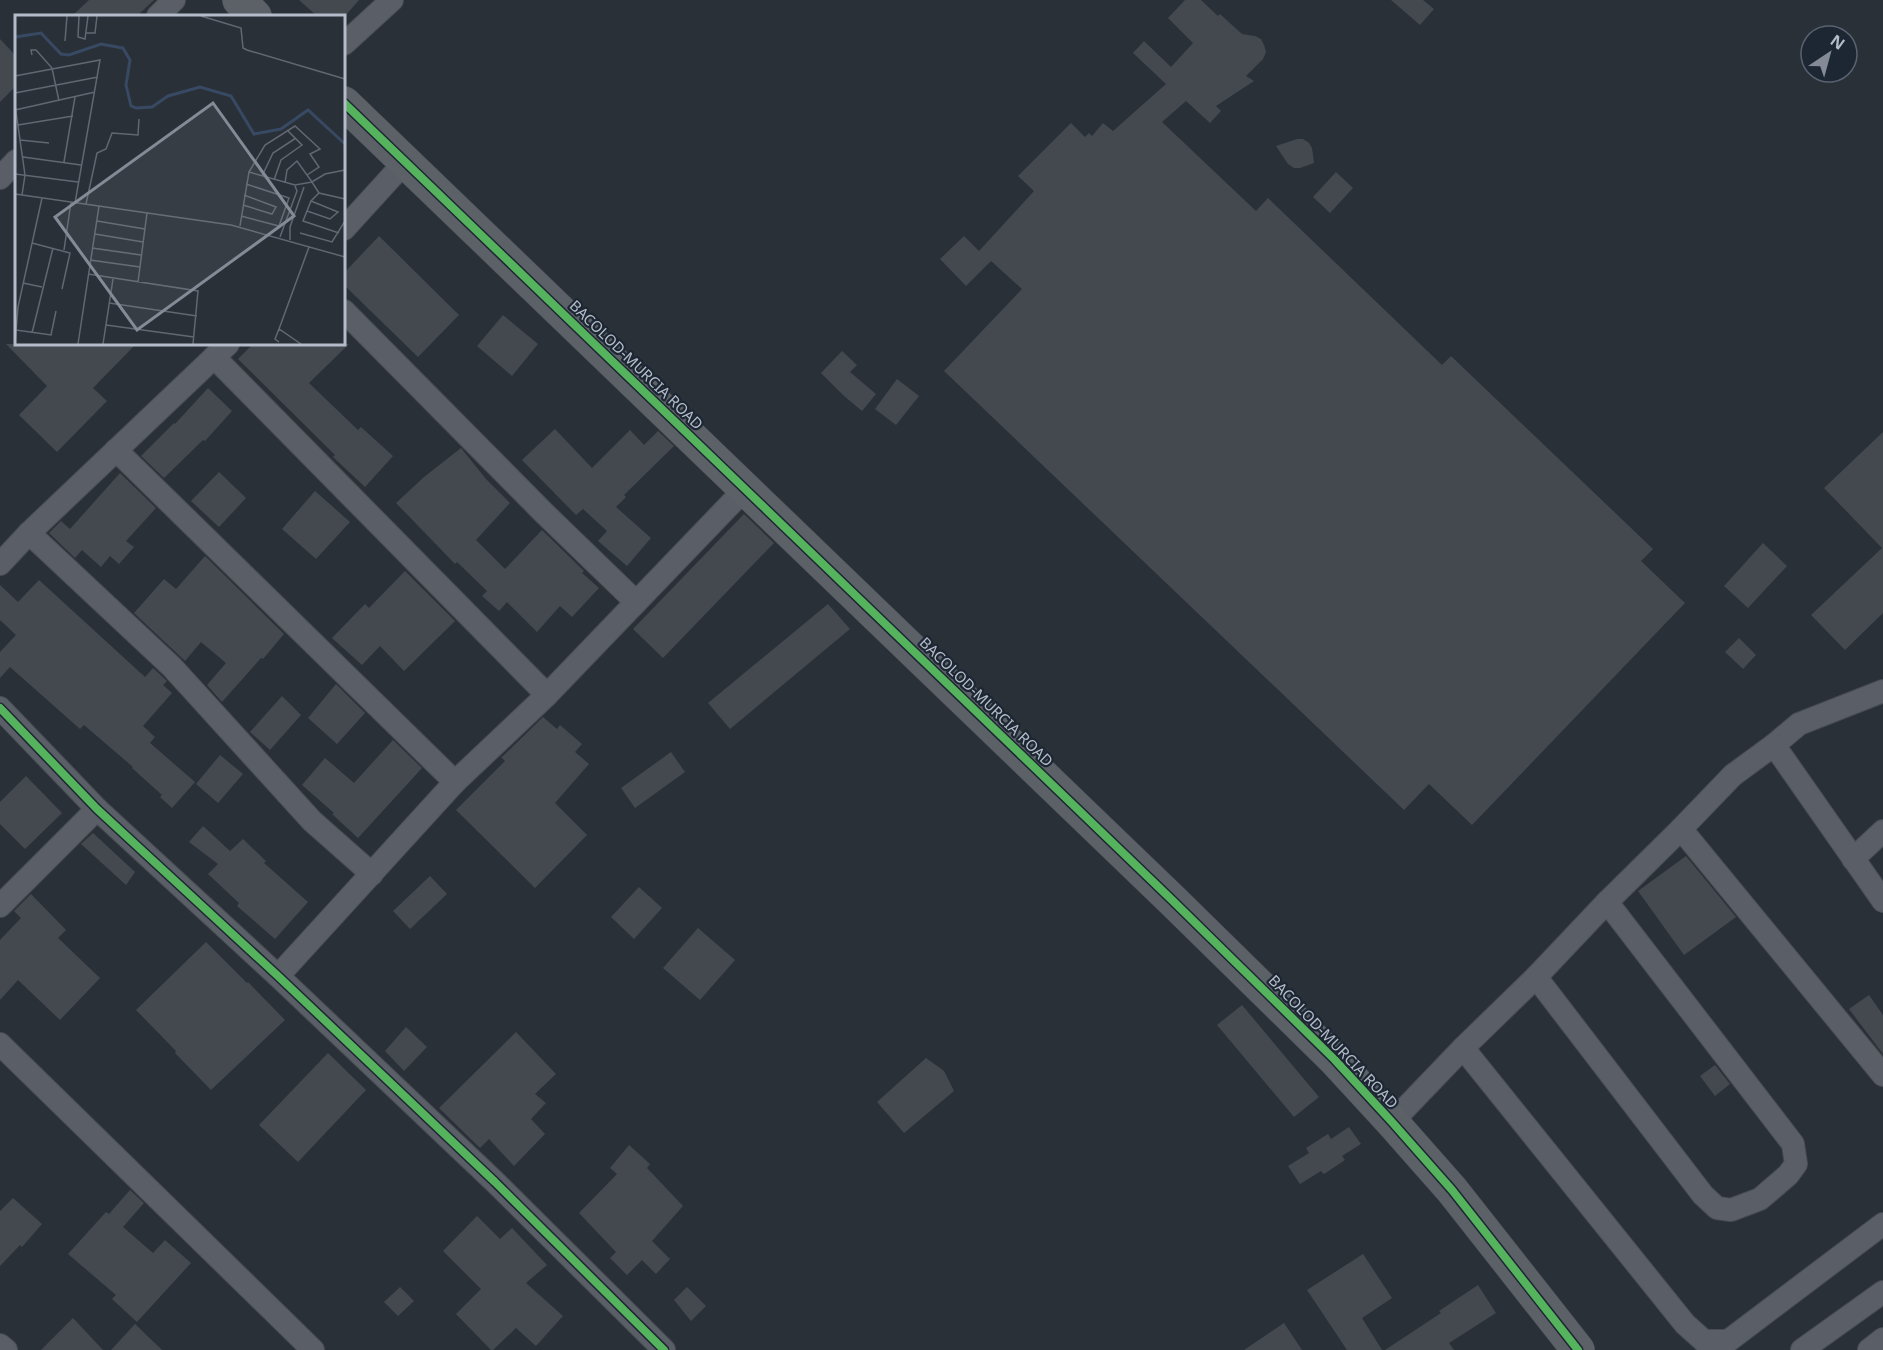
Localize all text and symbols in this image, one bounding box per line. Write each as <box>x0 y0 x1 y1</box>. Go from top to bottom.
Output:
inset map <box>15 15 345 345</box>
north arrow <box>1799 24 1859 84</box>
text: N <box>1826 29 1850 55</box>
street label: BACOLOD-MURCIA ROAD <box>566 295 708 433</box>
street label: BACOLOD-MURCIA ROAD <box>916 632 1058 770</box>
street label: BACOLOD-MURCIA ROAD <box>1265 970 1403 1112</box>

